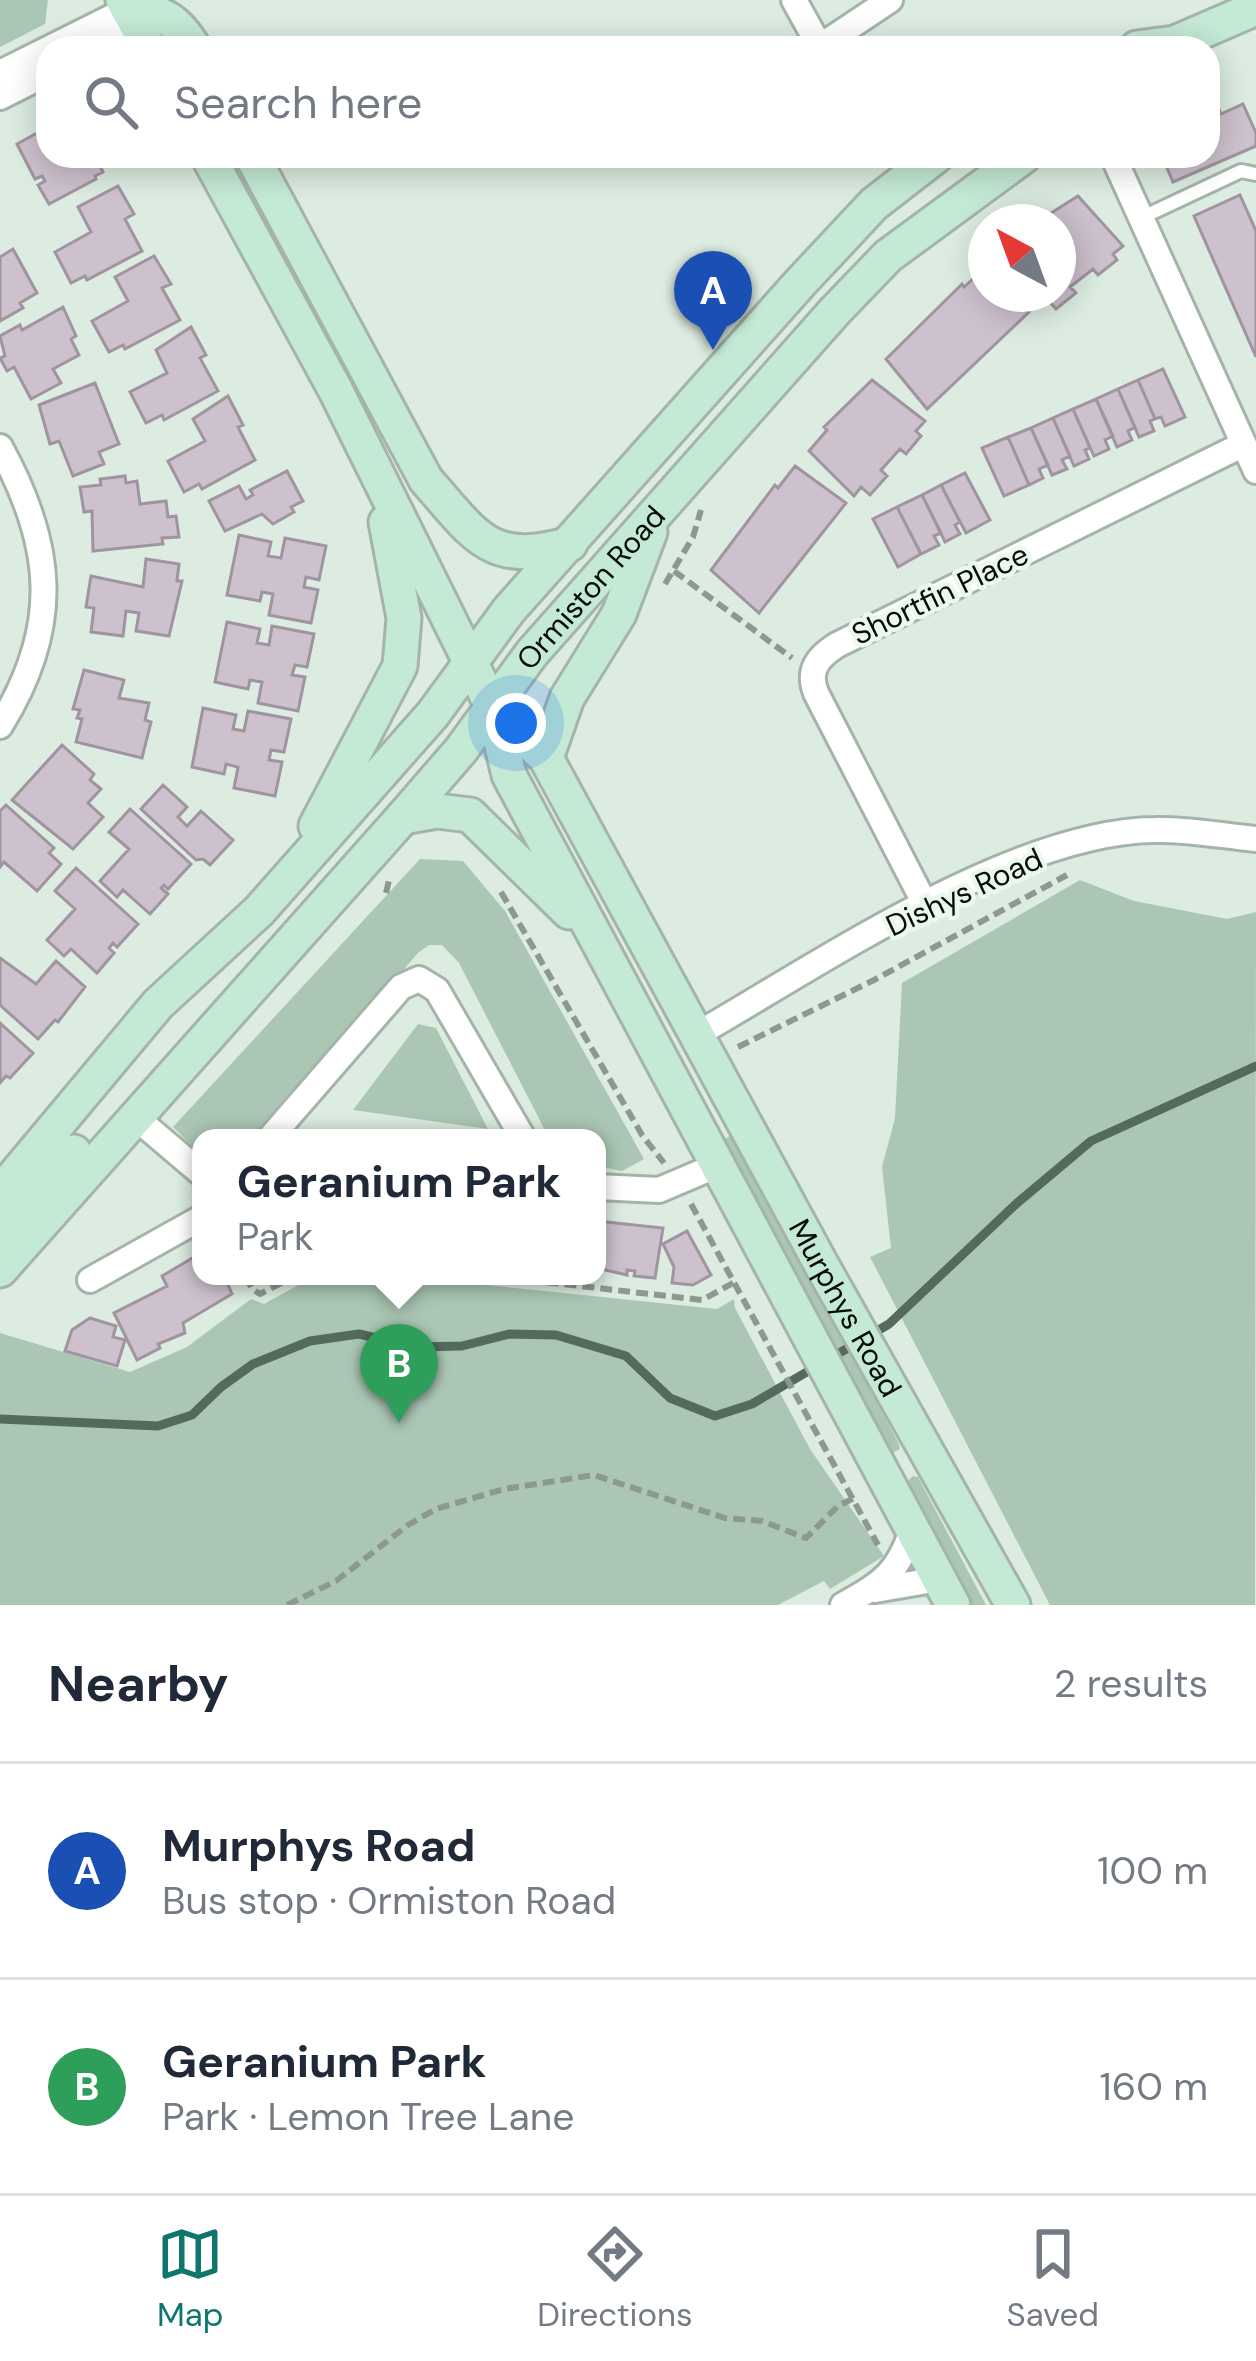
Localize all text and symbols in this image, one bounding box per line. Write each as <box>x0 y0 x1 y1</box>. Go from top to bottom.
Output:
search box <box>36 36 1220 168</box>
icon: search <box>78 69 144 135</box>
text: Search here <box>174 73 422 132</box>
north arrow <box>968 204 1076 312</box>
pin: A <box>674 251 752 350</box>
street label: Ormiston Road <box>507 497 673 677</box>
street label: Shortfin Place <box>845 534 1035 654</box>
your location <box>486 693 546 753</box>
street label: Dishys Road <box>879 839 1049 945</box>
popup <box>192 1129 606 1285</box>
text: Geranium Park <box>237 1152 561 1211</box>
text: Park <box>237 1211 314 1262</box>
street label: Murphys Road <box>781 1212 911 1404</box>
pin: B <box>360 1324 438 1423</box>
text: Nearby <box>48 1650 229 1717</box>
text: 2 results <box>1054 1658 1208 1709</box>
text: Murphys Road <box>162 1816 475 1875</box>
text: A <box>73 1845 101 1896</box>
text: 100 m <box>1097 1845 1208 1896</box>
text: Bus stop · Ormiston Road <box>162 1875 616 1926</box>
text: Geranium Park <box>162 2032 487 2091</box>
text: B <box>75 2061 99 2112</box>
text: 160 m <box>1100 2061 1208 2112</box>
text: Park · Lemon Tree Lane <box>162 2091 574 2142</box>
tab: Map <box>157 2221 223 2336</box>
tab: Directions <box>537 2221 693 2336</box>
tab: Saved <box>1007 2221 1099 2336</box>

